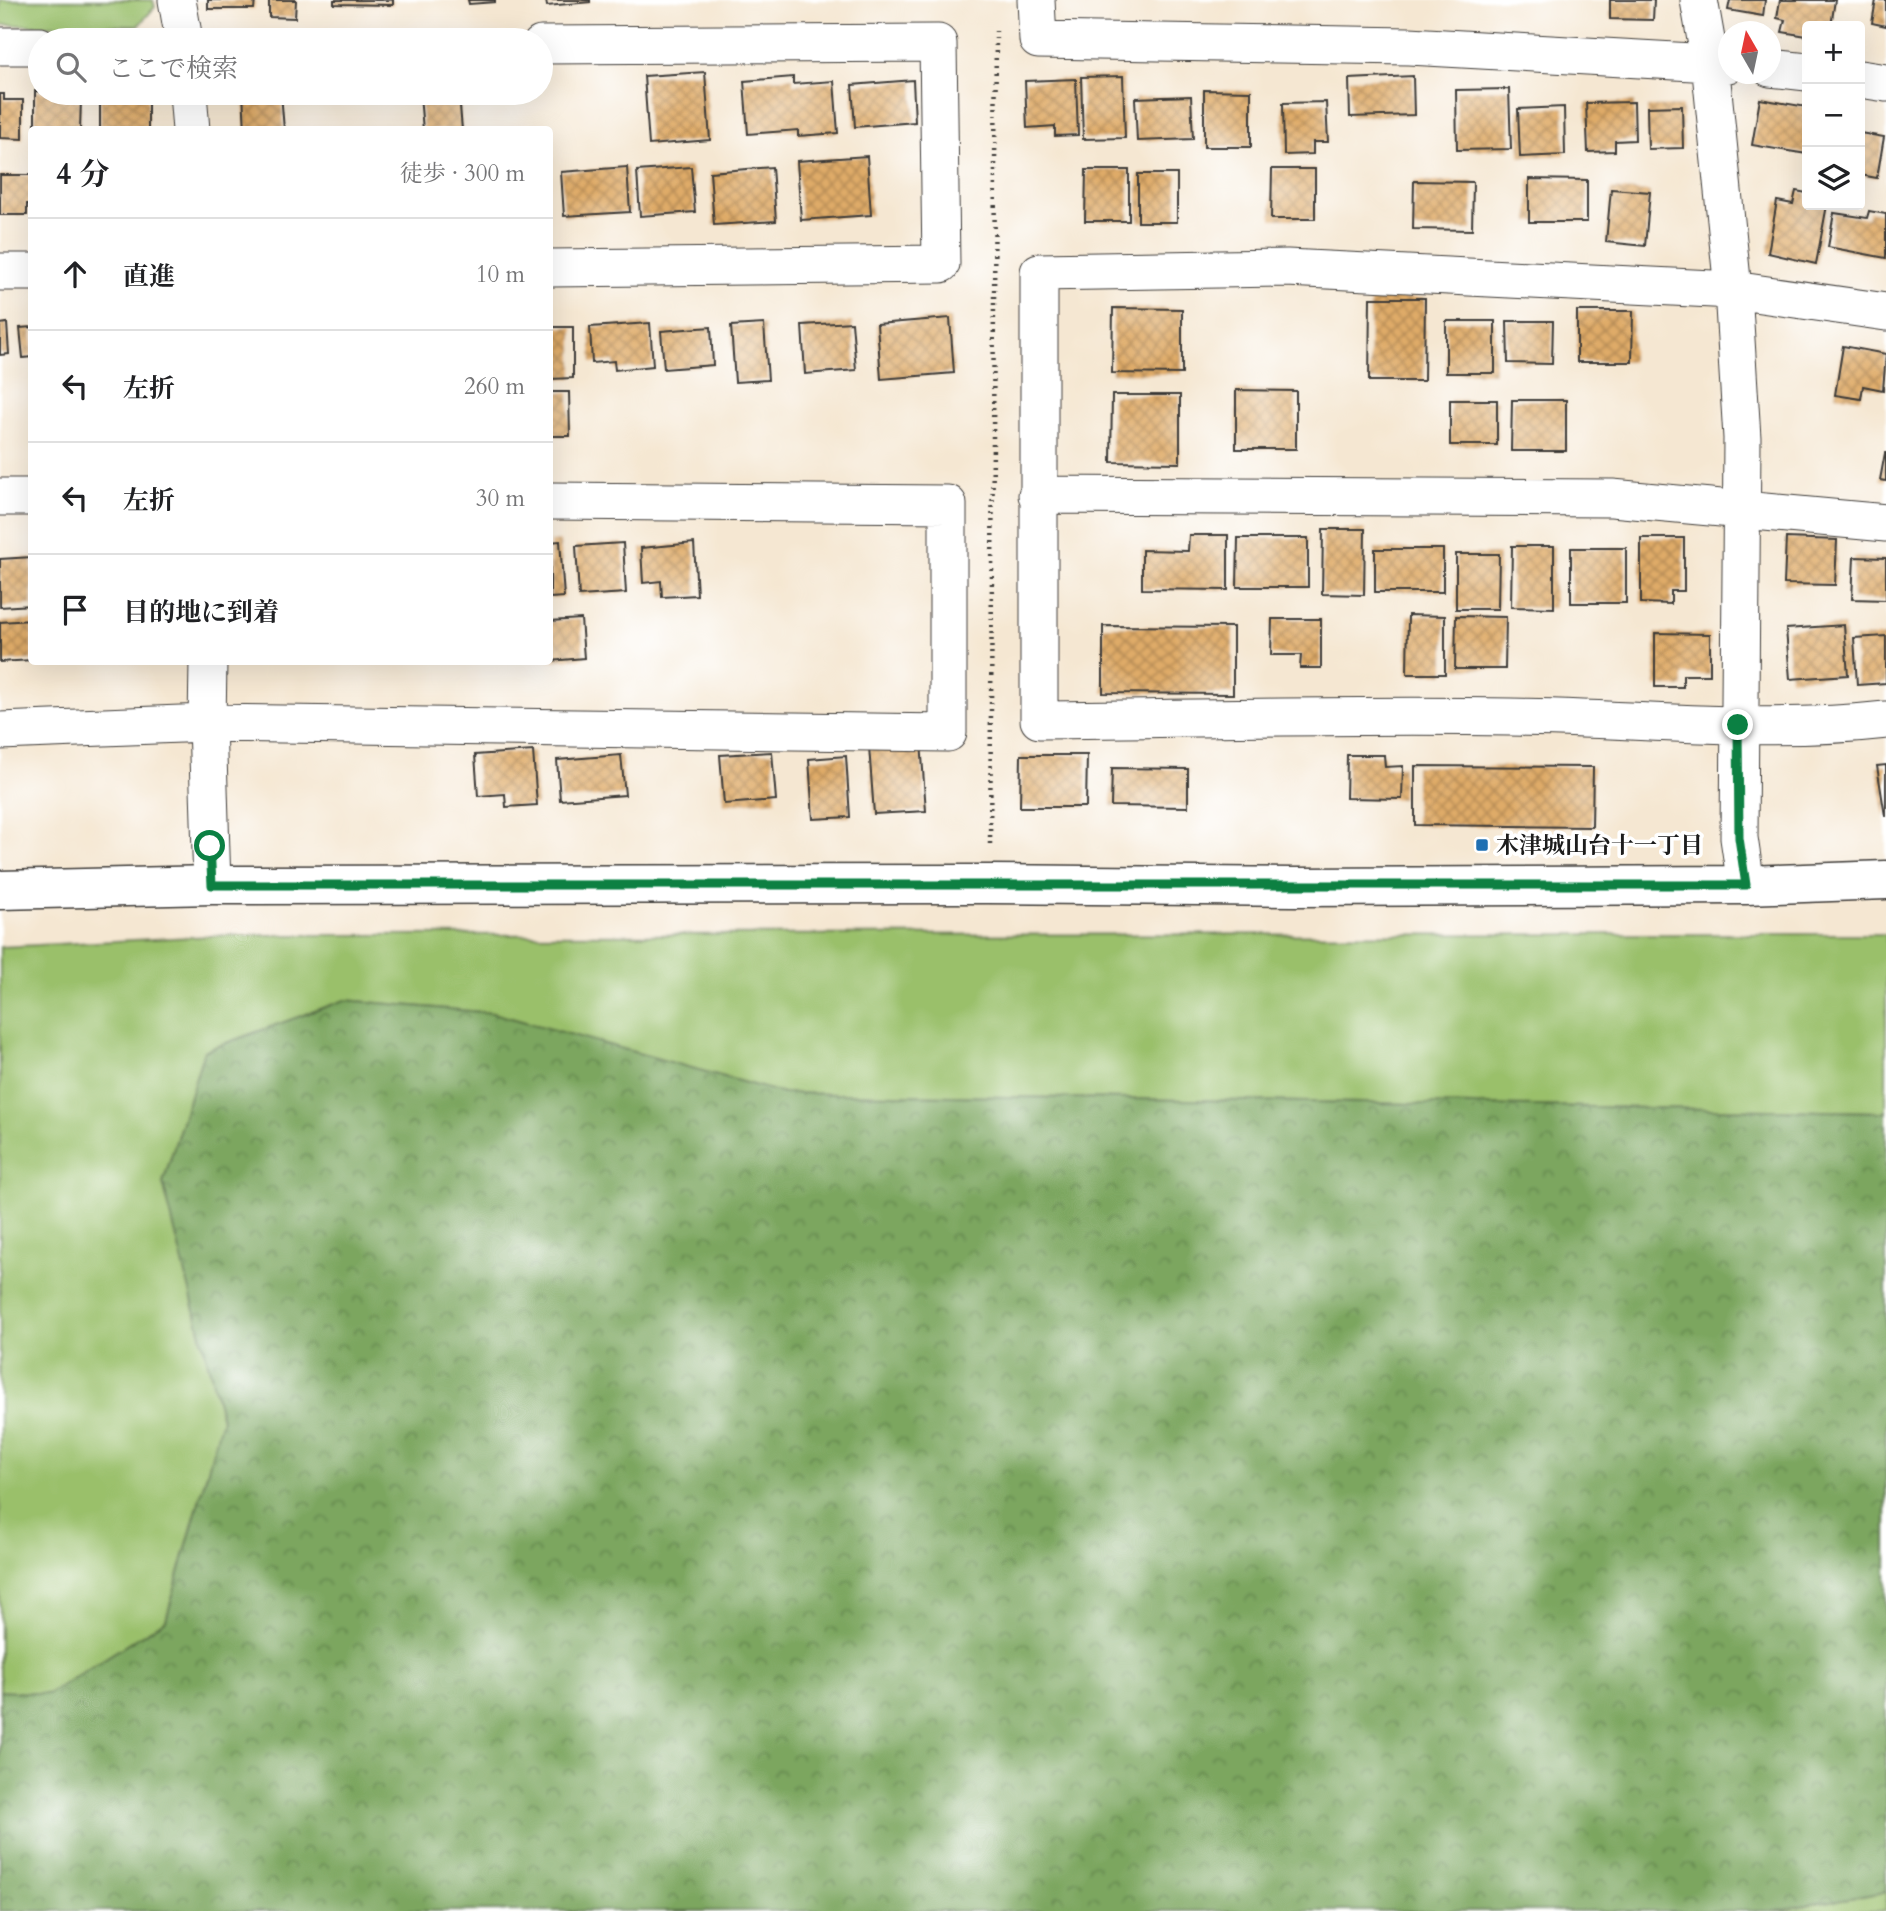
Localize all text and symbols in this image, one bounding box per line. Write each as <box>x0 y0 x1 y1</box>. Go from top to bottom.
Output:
north arrow <box>1718 21 1781 84</box>
map controls <box>1802 21 1865 210</box>
button: + <box>1802 21 1865 84</box>
search box <box>28 28 553 105</box>
icon: search <box>52 48 90 86</box>
text: ここで検索 <box>108 51 238 86</box>
button: − <box>1802 84 1865 147</box>
button: layers <box>1802 147 1865 210</box>
text: 4 分 <box>56 154 109 195</box>
text: 徒歩 · 300 m <box>400 158 525 189</box>
icon: ahead <box>56 255 94 293</box>
text: 直進 <box>123 259 175 294</box>
text: 10 m <box>476 259 525 290</box>
icon: left <box>56 367 94 405</box>
text: 左折 <box>123 371 175 406</box>
text: 260 m <box>464 371 525 402</box>
icon: left <box>56 479 94 517</box>
text: 左折 <box>123 483 175 518</box>
text: 30 m <box>476 483 525 514</box>
icon: arrive <box>56 591 94 629</box>
text: 目的地に到着 <box>123 595 279 630</box>
route end <box>1722 709 1753 740</box>
route start <box>194 830 225 861</box>
place label: 木津城山台十一丁目 <box>1496 830 1703 861</box>
marker: 木津城山台十一丁目 <box>1474 837 1490 853</box>

